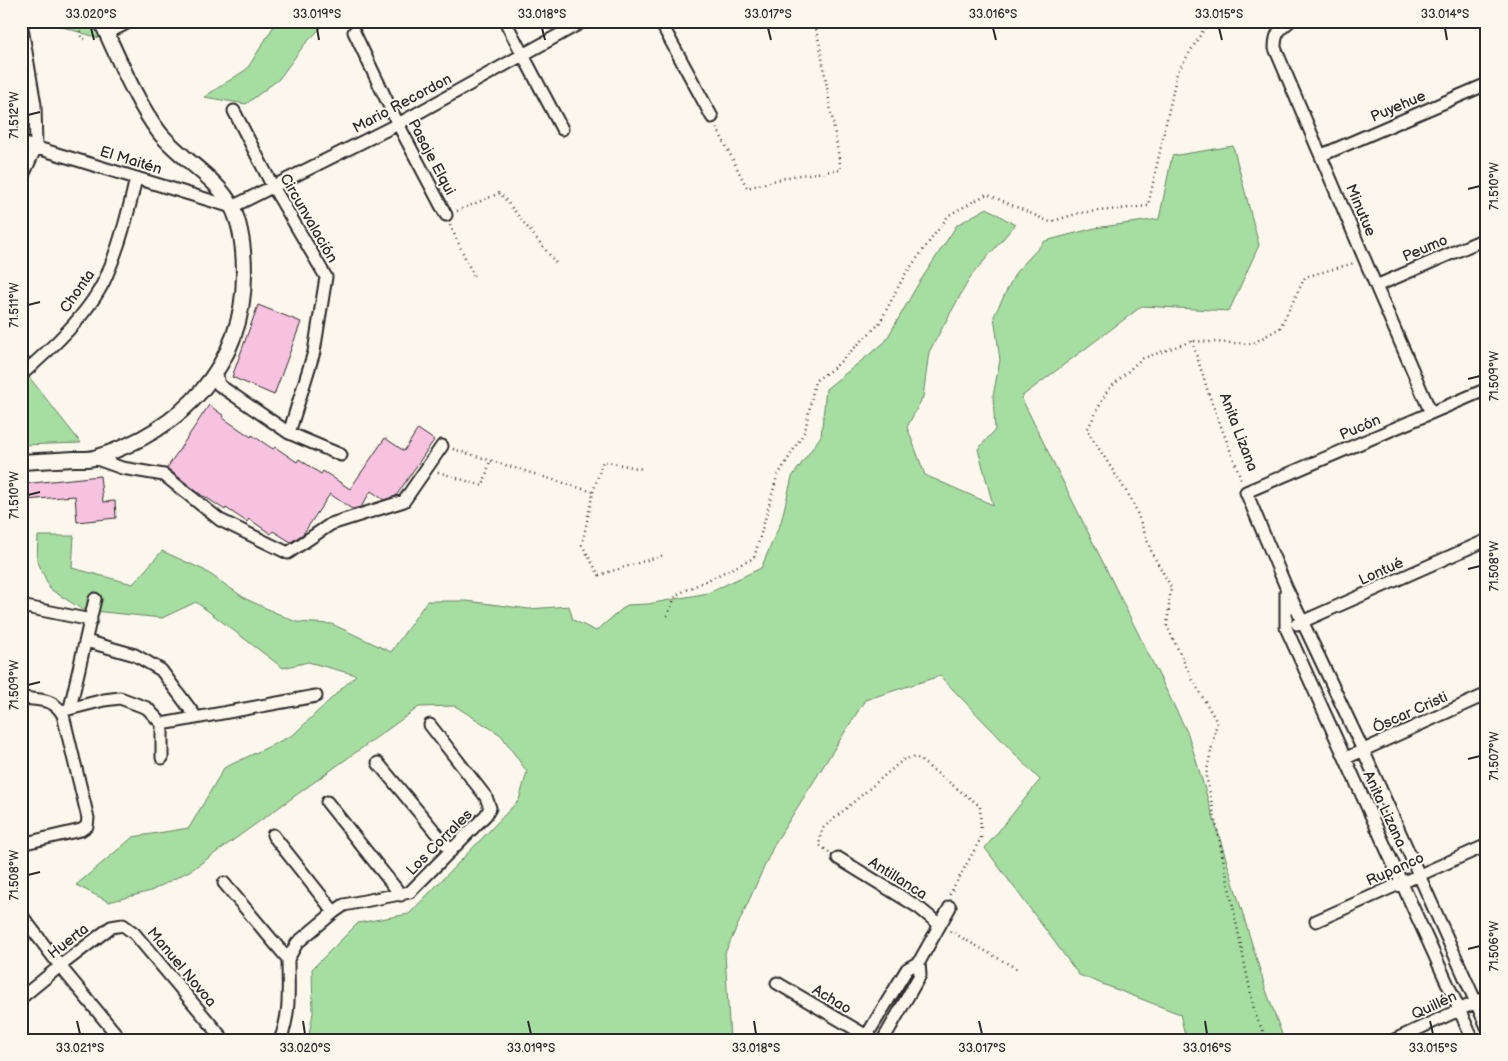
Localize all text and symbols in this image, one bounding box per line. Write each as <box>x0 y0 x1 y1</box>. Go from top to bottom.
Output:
text: 33.020°S <box>65 7 117 22</box>
text: 33.019°S <box>293 7 341 22</box>
text: 33.018°S <box>518 7 566 22</box>
text: 33.017°S <box>744 7 792 22</box>
text: 33.016°S <box>969 7 1017 22</box>
text: 33.015°S <box>1195 7 1243 22</box>
text: 33.014°S <box>1421 7 1469 22</box>
street label: Mario Recordon <box>349 69 455 138</box>
street label: Puyehue <box>1368 86 1429 127</box>
text: 71.512°W <box>7 91 22 139</box>
street label: Pasaje Elqui <box>404 116 460 199</box>
street label: El Maitén <box>98 142 164 179</box>
text: 71.510°W <box>1487 162 1502 210</box>
street label: Circunvalación <box>275 170 342 266</box>
street label: Minutue <box>1341 181 1380 239</box>
street label: Peumo <box>1400 231 1451 266</box>
street label: Chonta <box>56 266 99 317</box>
text: 71.511°W <box>7 282 22 328</box>
text: 71.509°W <box>1487 351 1502 401</box>
street label: Anita Lizana <box>1215 390 1262 474</box>
street label: Pucón <box>1337 410 1384 445</box>
text: 71.510°W <box>7 471 22 519</box>
text: 71.508°W <box>1487 541 1502 591</box>
street label: Lontué <box>1356 553 1407 590</box>
text: 71.509°W <box>7 660 22 710</box>
street label: Óscar Cristi <box>1370 687 1451 737</box>
text: 71.507°W <box>1487 731 1502 781</box>
street label: Anita Lizana <box>1359 768 1411 851</box>
street label: Los Corrales <box>402 805 477 879</box>
street label: Rupanco <box>1363 848 1427 891</box>
text: 71.508°W <box>7 850 22 900</box>
street label: Antillanca <box>865 853 931 904</box>
street label: Huerta <box>44 920 92 963</box>
text: 71.506°W <box>1487 921 1502 971</box>
street label: Manuel Novoa <box>143 924 220 1011</box>
street label: Achao <box>809 980 855 1018</box>
street label: Quillén <box>1409 987 1460 1024</box>
text: 33.021°S <box>56 1041 104 1056</box>
text: 33.020°S <box>279 1041 331 1056</box>
text: 33.019°S <box>507 1041 555 1056</box>
text: 33.018°S <box>732 1041 780 1056</box>
text: 33.017°S <box>958 1041 1006 1056</box>
text: 33.016°S <box>1183 1041 1231 1056</box>
text: 33.015°S <box>1409 1041 1457 1056</box>

